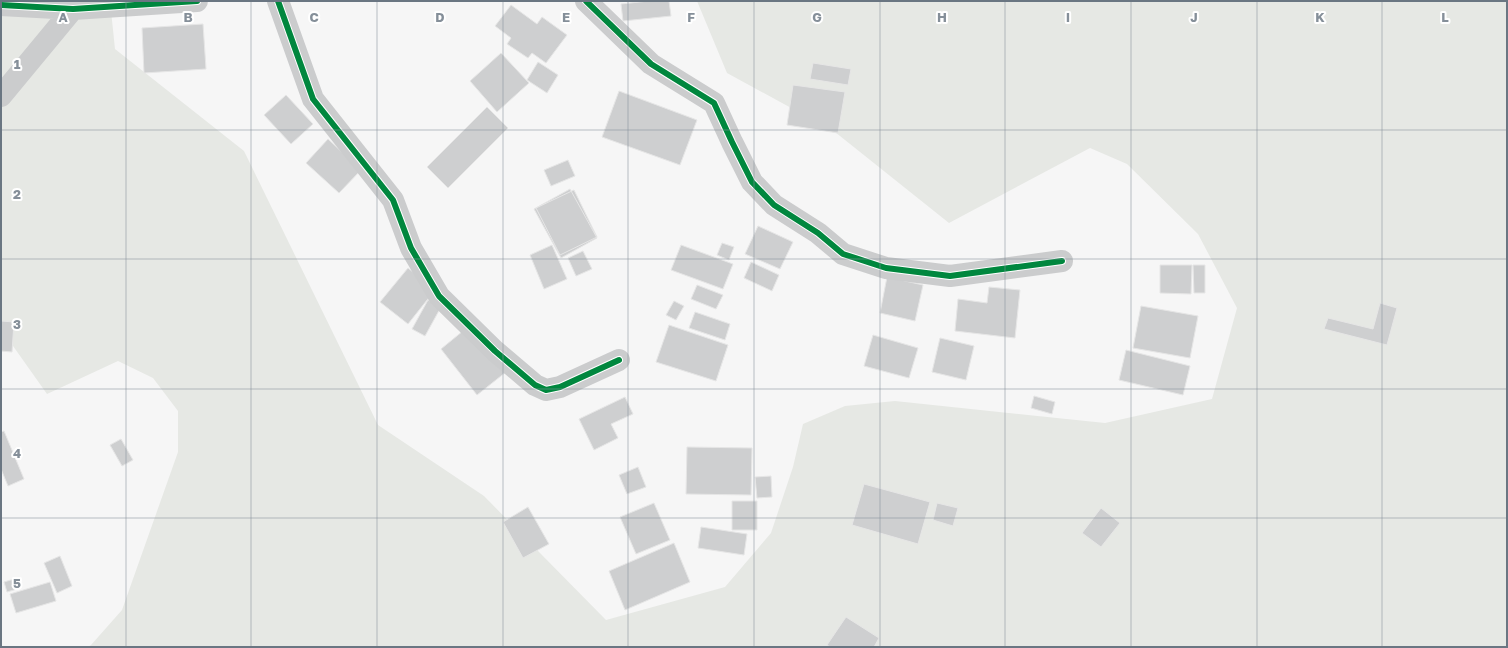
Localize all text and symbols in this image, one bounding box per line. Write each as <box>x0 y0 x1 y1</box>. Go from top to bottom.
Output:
text: A <box>58 9 68 25</box>
text: B <box>183 9 193 25</box>
text: C <box>309 9 319 25</box>
text: D <box>435 9 445 25</box>
text: E <box>562 9 570 25</box>
text: F <box>687 9 695 25</box>
text: G <box>812 9 822 25</box>
text: H <box>937 9 947 25</box>
text: I <box>1066 9 1070 25</box>
text: J <box>1190 9 1198 25</box>
text: K <box>1315 9 1325 25</box>
text: L <box>1441 9 1449 25</box>
text: 1 <box>14 56 21 72</box>
text: 2 <box>13 186 21 202</box>
text: 3 <box>13 316 21 332</box>
text: 4 <box>13 445 21 461</box>
text: 5 <box>13 575 21 591</box>

